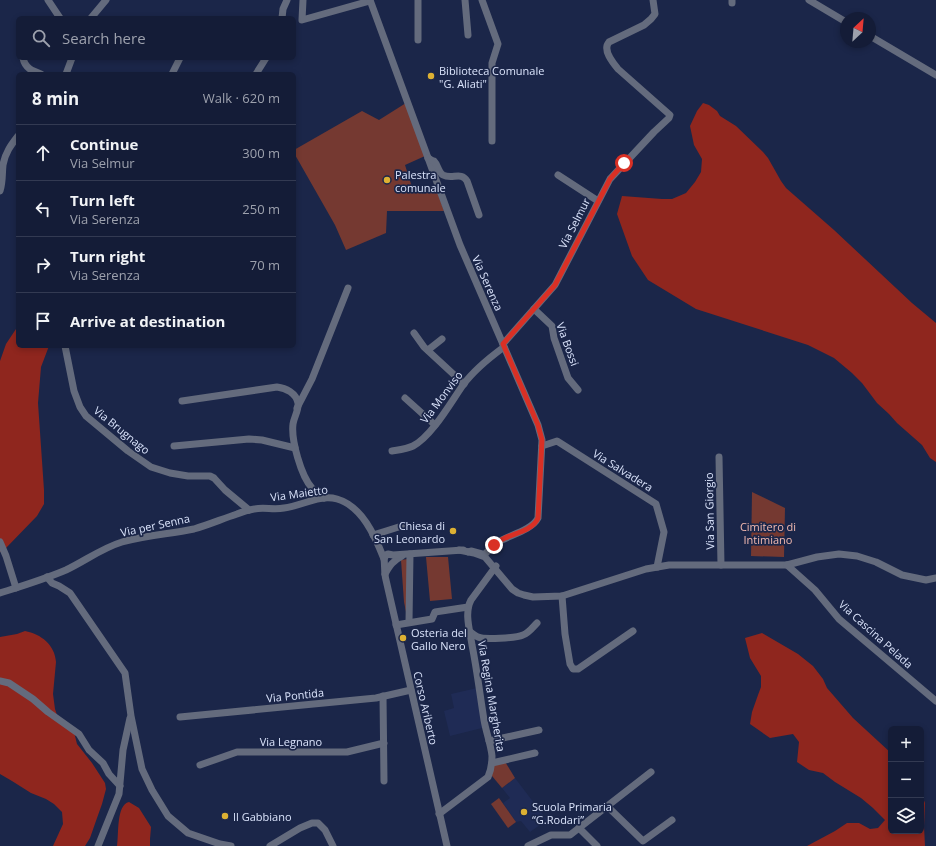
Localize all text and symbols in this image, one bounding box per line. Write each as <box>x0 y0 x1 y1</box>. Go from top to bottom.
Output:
north arrow <box>840 12 876 48</box>
search box <box>16 16 296 60</box>
icon: search <box>30 27 52 49</box>
text: Search here <box>62 28 146 48</box>
place label: Biblioteca Comunale "G. Aliati" <box>439 63 544 91</box>
marker: Biblioteca Comunale "G. Aliati" <box>426 71 436 81</box>
text: 8 min <box>32 87 79 110</box>
text: Walk · 620 m <box>203 89 280 107</box>
text: Continue <box>70 134 138 154</box>
icon: ahead <box>32 142 54 164</box>
text: 300 m <box>242 144 280 162</box>
text: Via Selmur <box>70 154 135 172</box>
route start <box>615 154 633 172</box>
place label: Palestra comunale <box>395 167 446 195</box>
marker: Palestra comunale <box>382 175 392 185</box>
text: Turn left <box>70 190 135 210</box>
street label: Via Selmur <box>555 195 593 251</box>
icon: left <box>32 198 54 220</box>
text: 250 m <box>242 200 280 218</box>
text: Via Serenza <box>70 210 140 228</box>
text: Turn right <box>70 246 145 266</box>
street label: Via Serenza <box>469 253 507 313</box>
icon: right <box>32 254 54 276</box>
text: 70 m <box>250 256 280 274</box>
text: Via Serenza <box>70 266 140 284</box>
icon: arrive <box>32 310 54 332</box>
text: Arrive at destination <box>70 311 225 331</box>
street label: Via Bossi <box>553 320 583 368</box>
street label: Via Monviso <box>416 368 466 426</box>
street label: Via Brugnago <box>91 403 153 457</box>
street label: Via Salvadera <box>590 446 656 494</box>
street label: Via San Giorgio <box>701 472 717 550</box>
street label: Via Maietto <box>269 482 329 504</box>
street label: Via per Senna <box>119 510 191 540</box>
place label: Chiesa di San Leonardo <box>374 518 445 546</box>
park label: Cimitero di Intimiano <box>740 519 796 547</box>
marker: Chiesa di San Leonardo <box>448 526 458 536</box>
route end <box>485 536 503 554</box>
street label: Via Cascina Pelada <box>836 597 916 671</box>
place label: Osteria del Gallo Nero <box>411 625 467 653</box>
marker: Osteria del Gallo Nero <box>398 633 408 643</box>
street label: Via Regina Margherita <box>475 639 509 753</box>
street label: Corso Ariberto <box>410 670 442 747</box>
street label: Via Pontida <box>265 685 325 705</box>
map controls <box>888 726 924 834</box>
button: + <box>888 726 924 762</box>
street label: Via Legnano <box>260 734 323 749</box>
button: − <box>888 762 924 798</box>
button: layers <box>888 798 924 834</box>
place label: Scuola Primaria “G.Rodari” <box>532 799 612 827</box>
marker: Scuola Primaria “G.Rodari” <box>519 807 529 817</box>
place label: Il Gabbiano <box>233 809 292 824</box>
marker: Il Gabbiano <box>220 811 230 821</box>

